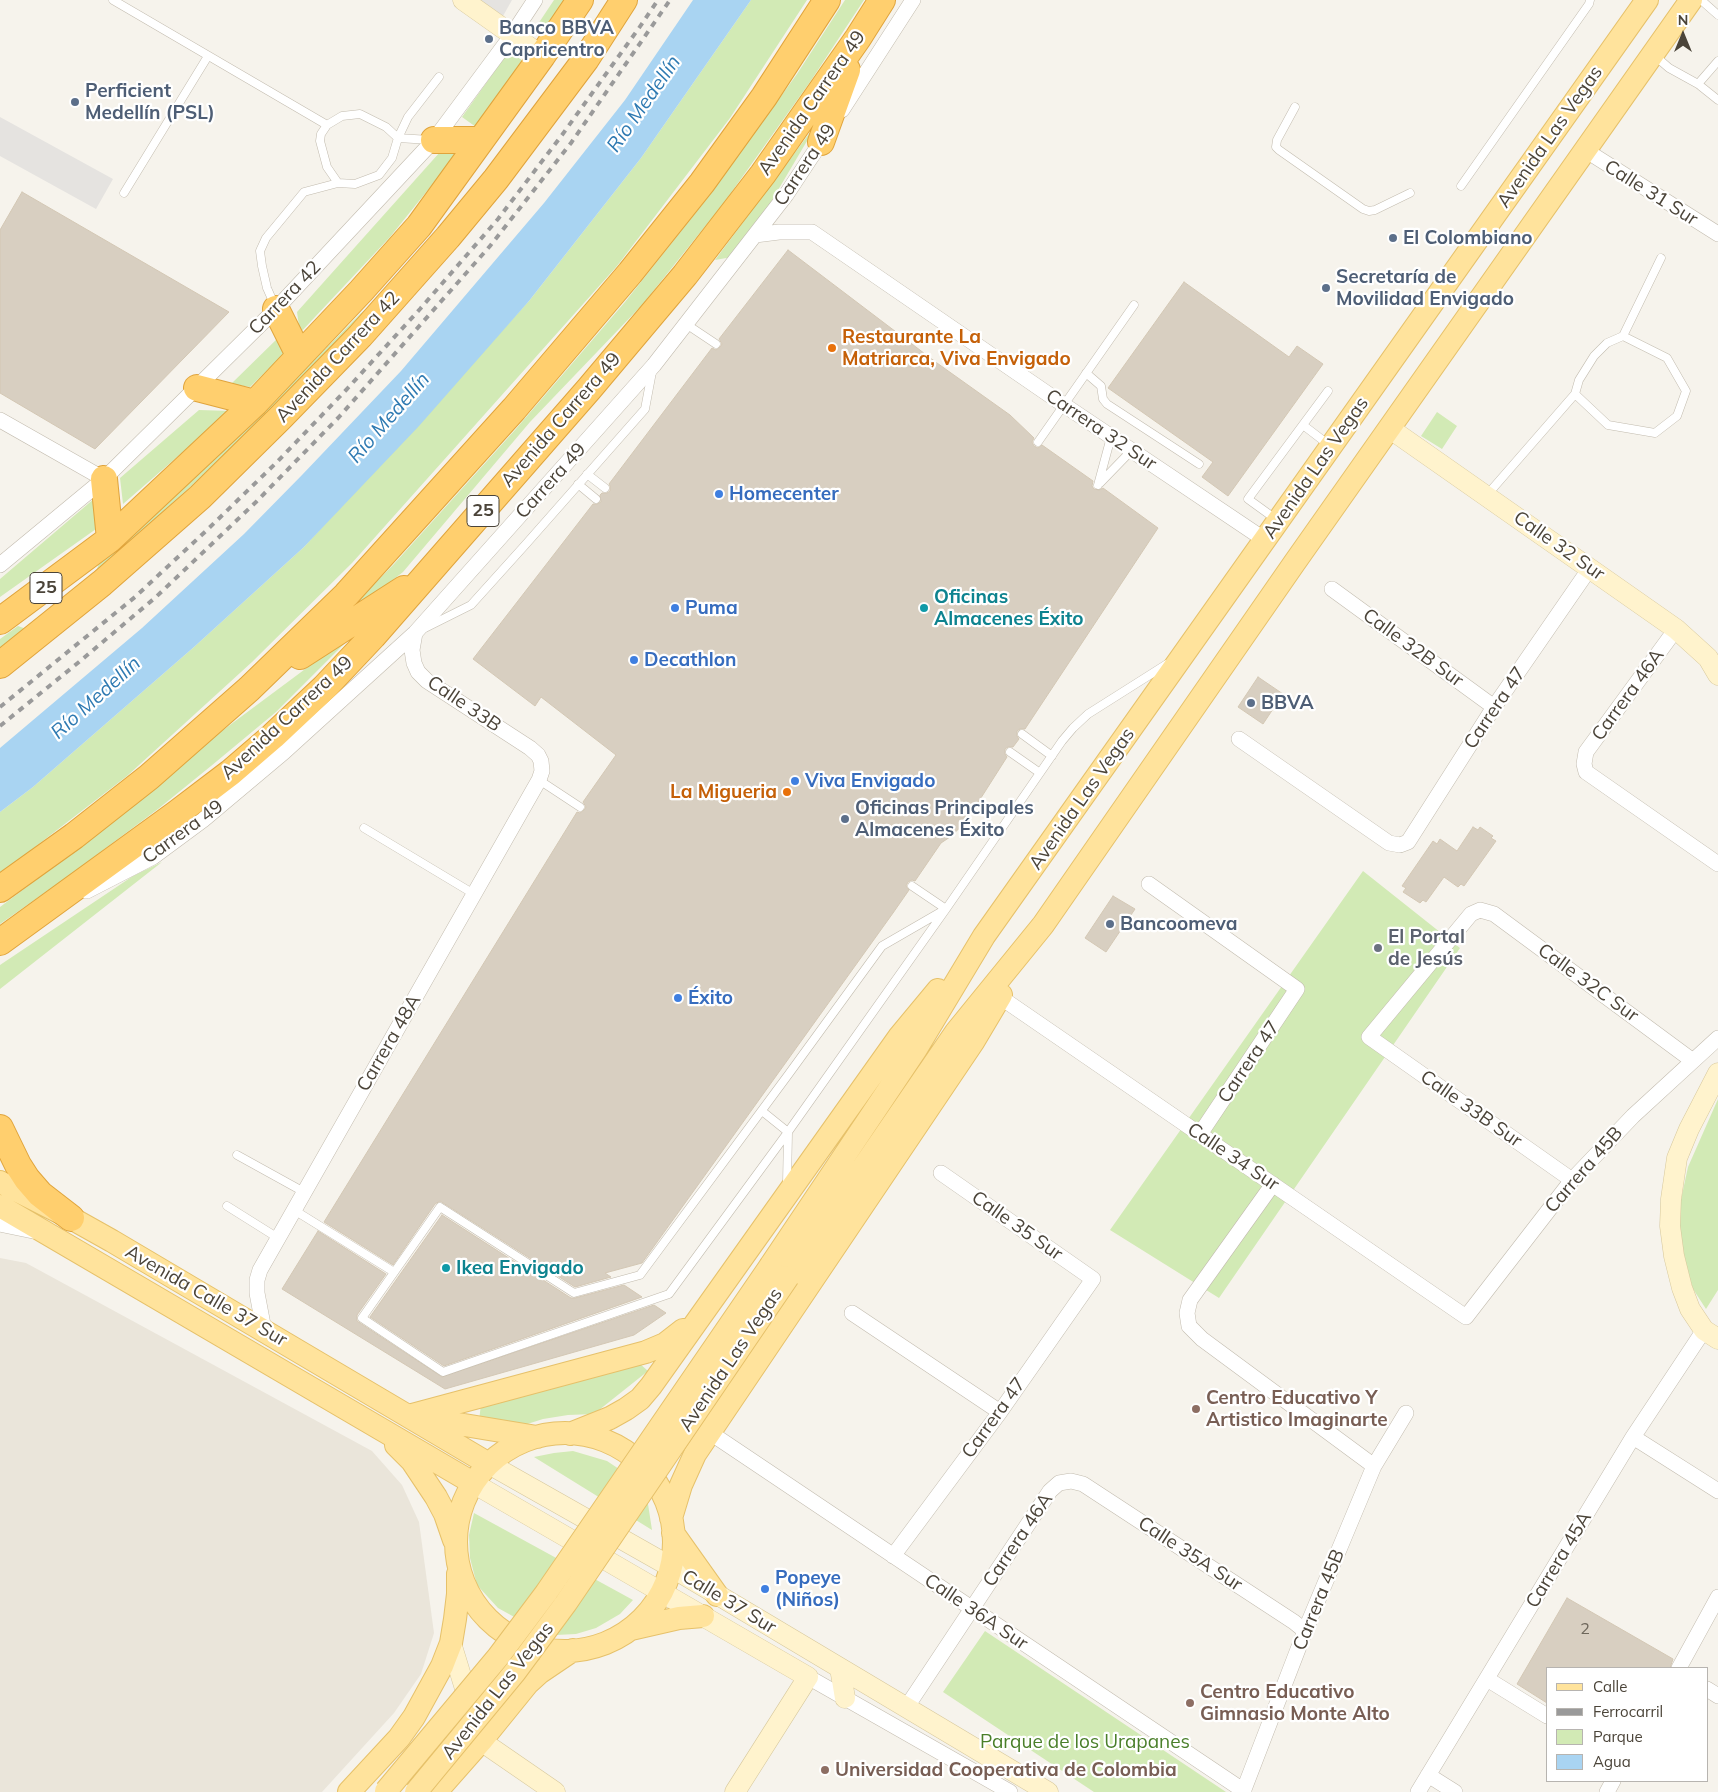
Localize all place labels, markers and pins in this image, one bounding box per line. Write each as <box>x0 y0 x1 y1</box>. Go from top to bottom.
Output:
place label: Banco BBVA Capricentro <box>499 17 614 61</box>
marker: Banco BBVA Capricentro <box>483 33 495 45</box>
place label: Perficient Medellín (PSL) <box>85 80 215 124</box>
marker: Perficient Medellín (PSL) <box>69 96 81 108</box>
place label: El Colombiano <box>1403 227 1533 249</box>
marker: El Colombiano <box>1387 232 1399 244</box>
place label: Secretaría de Movilidad Envigado <box>1336 266 1514 310</box>
marker: Secretaría de Movilidad Envigado <box>1320 282 1332 294</box>
place label: Restaurante La Matriarca, Viva Envigado <box>842 326 1071 370</box>
marker: Restaurante La Matriarca, Viva Envigado <box>826 342 838 354</box>
place label: Homecenter <box>729 483 839 505</box>
marker: Homecenter <box>713 488 725 500</box>
place label: Oficinas Almacenes Éxito <box>934 586 1084 630</box>
place label: Puma <box>685 597 738 619</box>
marker: Puma <box>669 602 681 614</box>
marker: Oficinas Almacenes Éxito <box>918 602 930 614</box>
place label: Decathlon <box>644 649 737 671</box>
marker: Decathlon <box>628 654 640 666</box>
place label: BBVA <box>1261 692 1314 714</box>
marker: BBVA <box>1245 697 1257 709</box>
place label: Viva Envigado <box>805 770 935 792</box>
marker: Viva Envigado <box>789 775 801 787</box>
place label: La Migueria <box>670 781 777 803</box>
marker: La Migueria <box>781 786 793 798</box>
place label: Oficinas Principales Almacenes Éxito <box>855 797 1034 841</box>
marker: Oficinas Principales Almacenes Éxito <box>839 813 851 825</box>
place label: Bancoomeva <box>1120 913 1237 935</box>
marker: Bancoomeva <box>1104 918 1116 930</box>
place label: El Portal de Jesús <box>1388 926 1465 970</box>
marker: El Portal de Jesús <box>1372 942 1384 954</box>
place label: Éxito <box>688 987 733 1009</box>
marker: Éxito <box>672 992 684 1004</box>
place label: Ikea Envigado <box>456 1257 584 1279</box>
marker: Ikea Envigado <box>440 1262 452 1274</box>
place label: Centro Educativo Y Artistico Imaginarte <box>1206 1387 1388 1431</box>
marker: Centro Educativo Y Artistico Imaginarte <box>1190 1403 1202 1415</box>
place label: Popeye (Niños) <box>775 1567 841 1611</box>
marker: Popeye (Niños) <box>759 1583 771 1595</box>
place label: Centro Educativo Gimnasio Monte Alto <box>1200 1681 1390 1725</box>
marker: Centro Educativo Gimnasio Monte Alto <box>1184 1697 1196 1709</box>
place label: Universidad Cooperativa de Colombia <box>835 1759 1177 1781</box>
marker: Universidad Cooperativa de Colombia <box>819 1764 831 1776</box>

